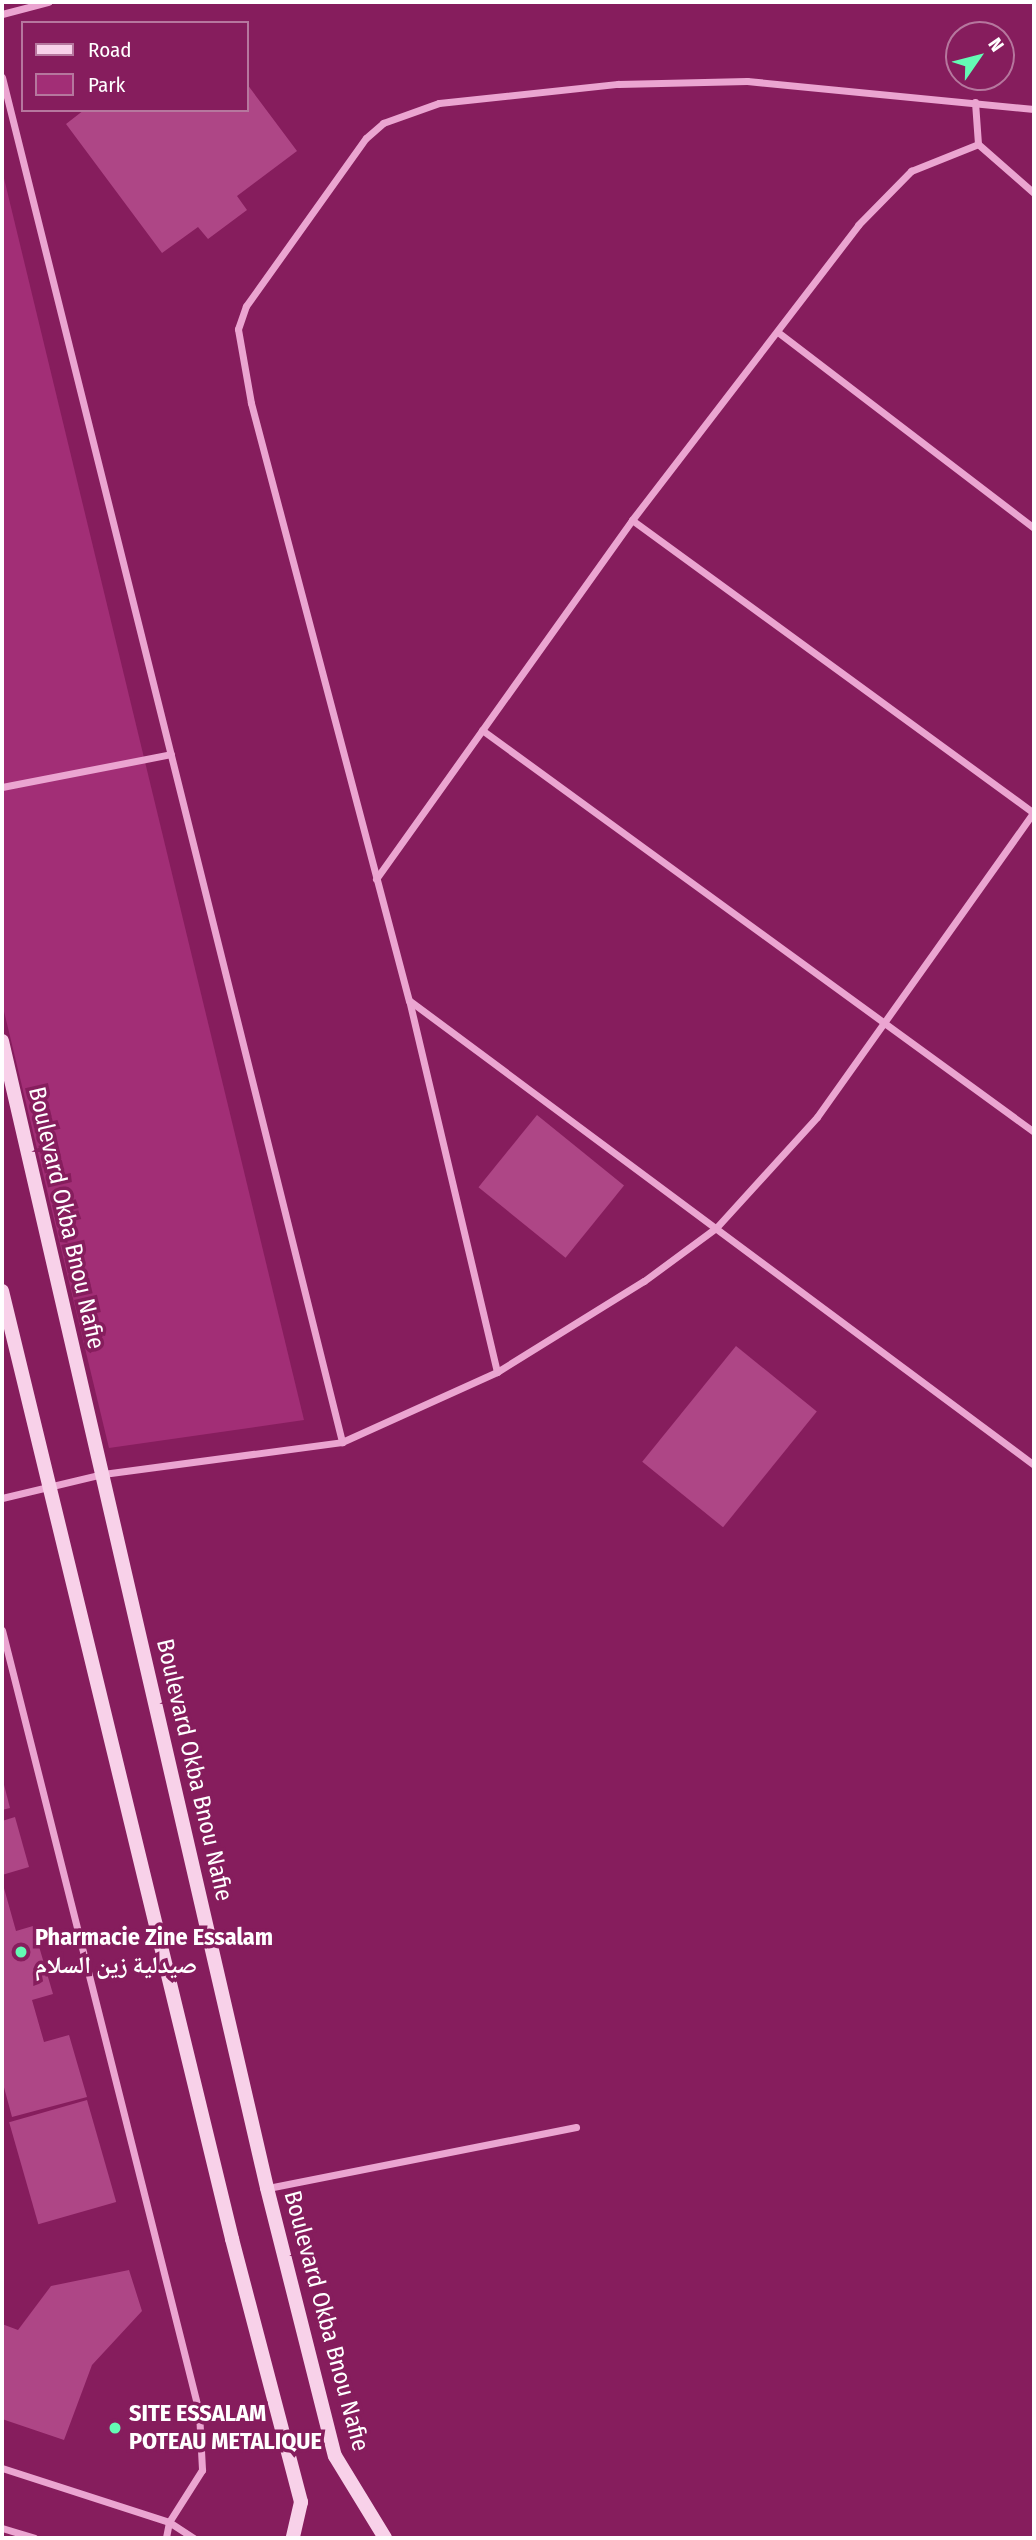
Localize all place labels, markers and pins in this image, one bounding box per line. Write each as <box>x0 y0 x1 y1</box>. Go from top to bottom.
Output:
place label: Pharmacie Zine Essalam صيدلية زين السلام <box>35 1924 273 1980</box>
marker: Pharmacie Zine Essalam صيدلية زين السلام <box>13 1944 29 1960</box>
place label: SITE ESSALAM POTEAU METALIQUE <box>129 2400 322 2456</box>
marker: SITE ESSALAM POTEAU METALIQUE <box>107 2420 123 2436</box>

